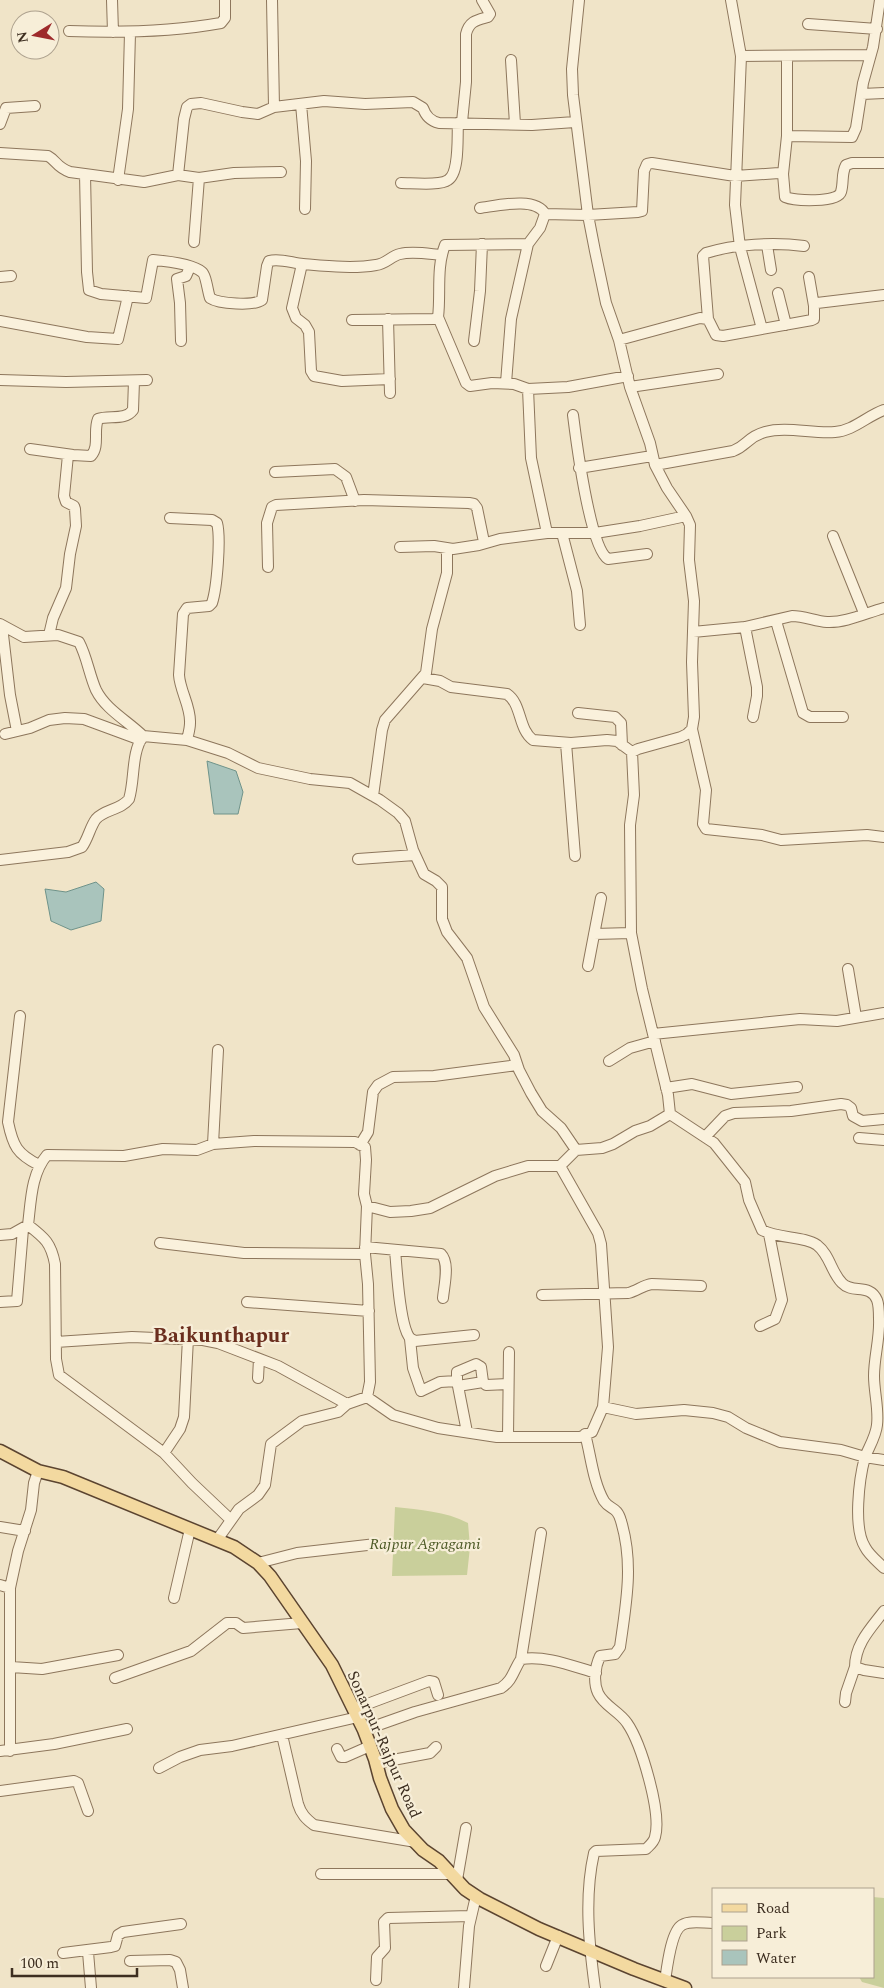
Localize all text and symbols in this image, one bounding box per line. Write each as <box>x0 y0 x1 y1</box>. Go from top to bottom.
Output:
north arrow <box>10 10 60 60</box>
text: N <box>11 30 34 45</box>
district label: Baikunthapur <box>153 1320 289 1352</box>
park label: Rajpur Agragami <box>369 1532 481 1556</box>
street label: Sonarpur-Rajpur Road <box>341 1667 427 1822</box>
legend <box>712 1888 874 1978</box>
text: Road <box>756 1897 790 1920</box>
text: Park <box>756 1922 787 1945</box>
scale bar <box>12 1946 138 1978</box>
text: Water <box>756 1947 796 1970</box>
text: 100 m <box>20 1952 59 1975</box>

